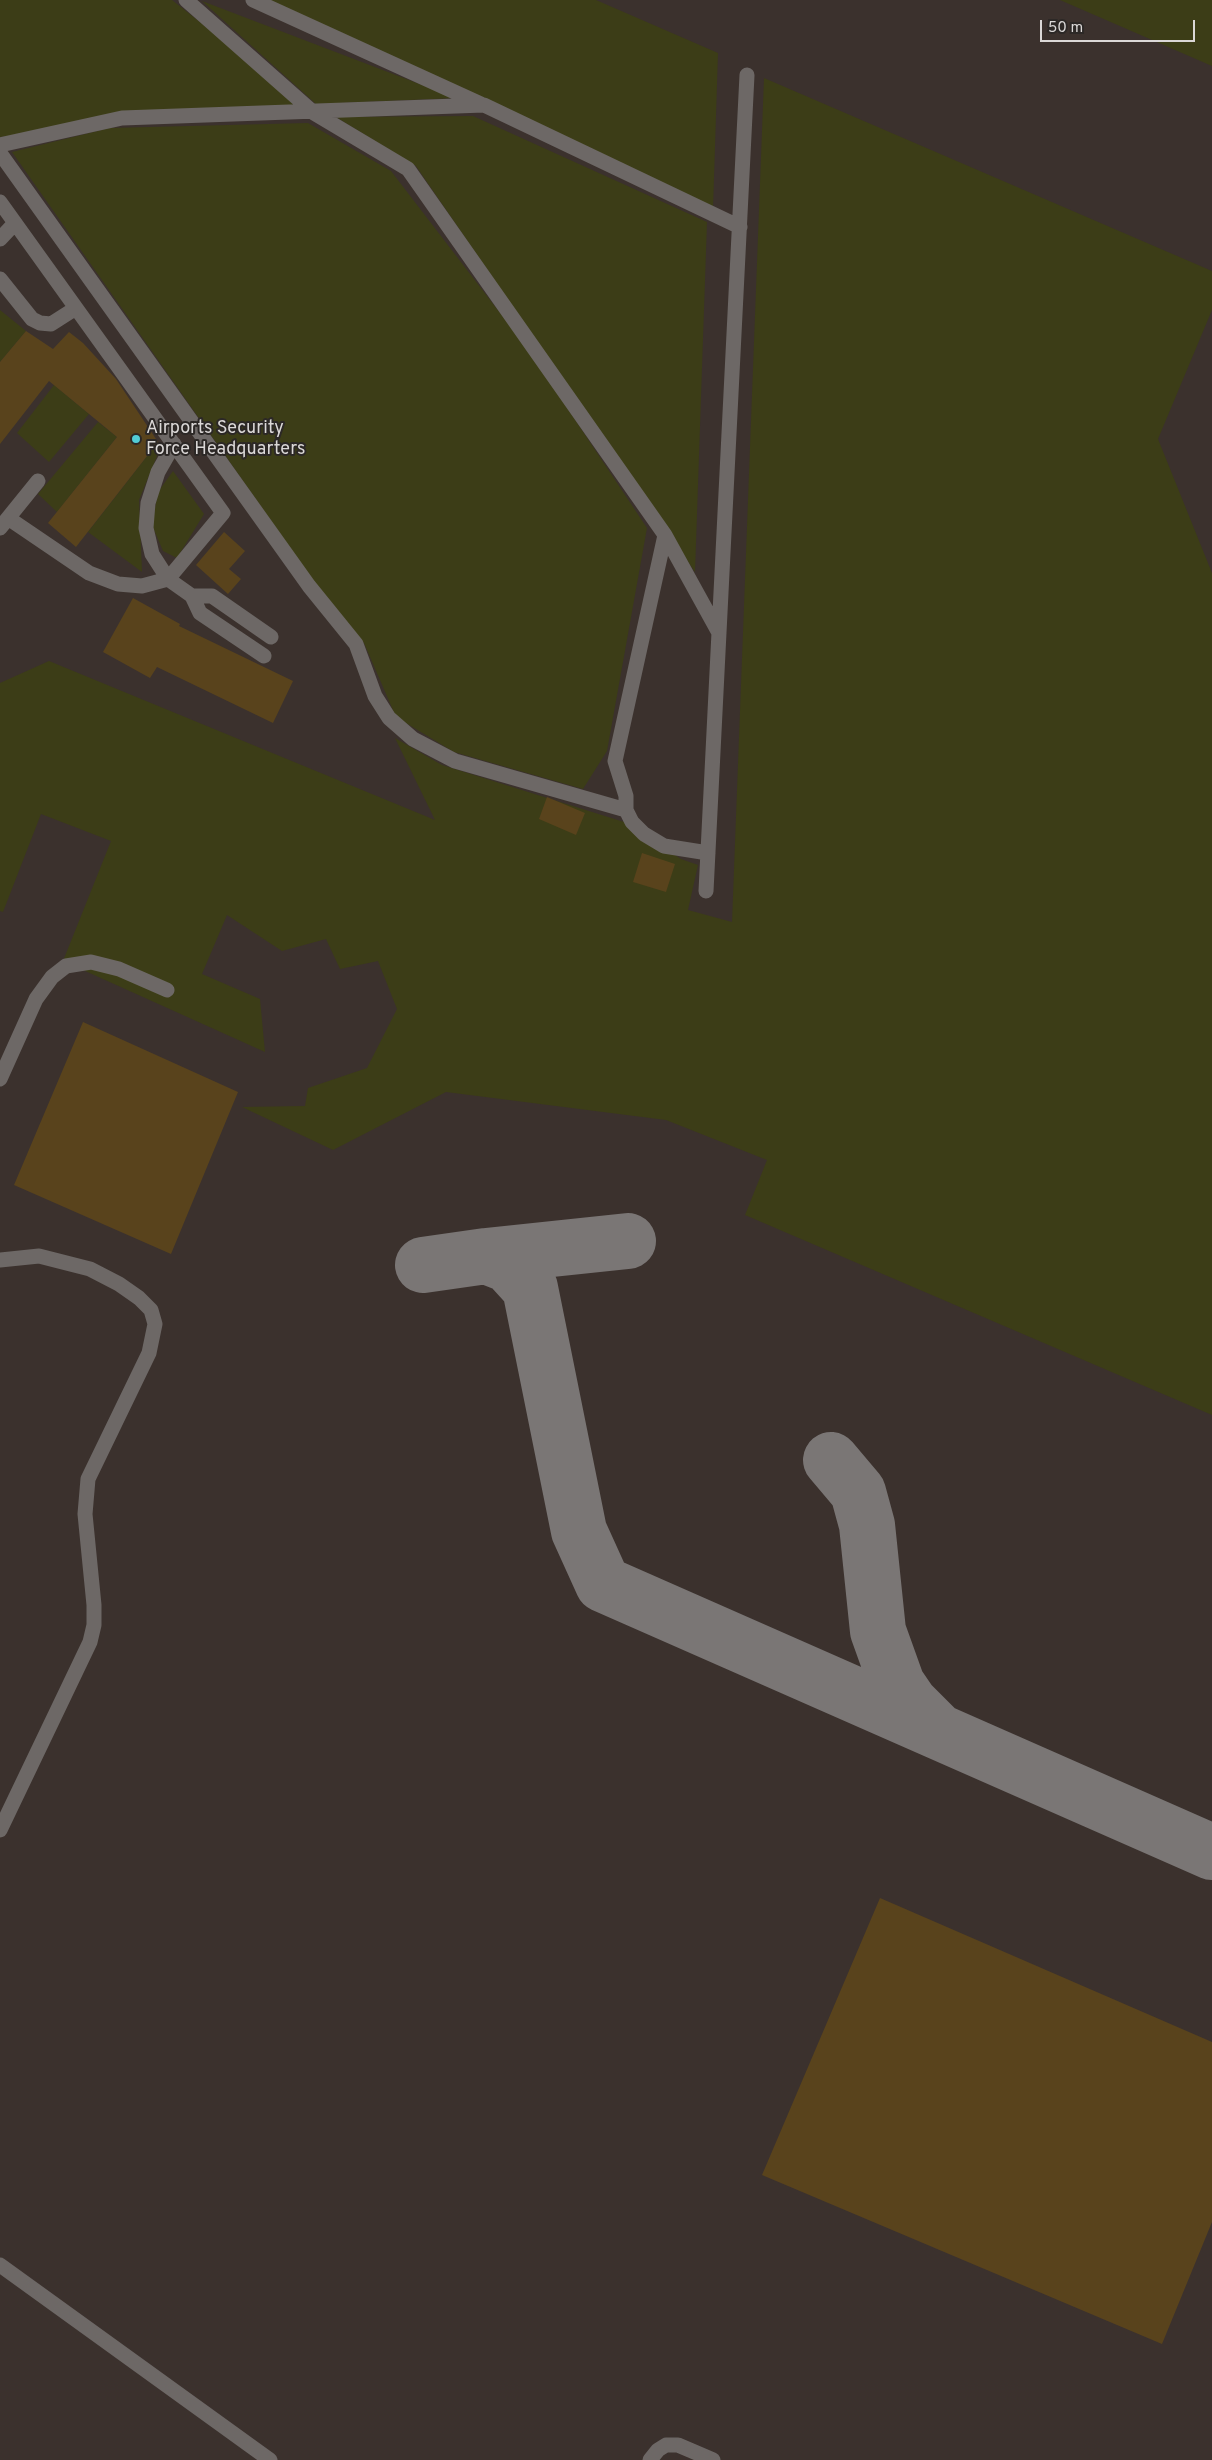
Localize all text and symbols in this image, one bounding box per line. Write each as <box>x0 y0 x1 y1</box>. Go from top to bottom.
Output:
scale bar <box>1042 10 1197 42</box>
text: 50 m <box>1048 19 1083 38</box>
place label: Airports Security Force Headquarters <box>146 418 305 460</box>
marker: Airports Security Force Headquarters <box>130 433 142 445</box>

